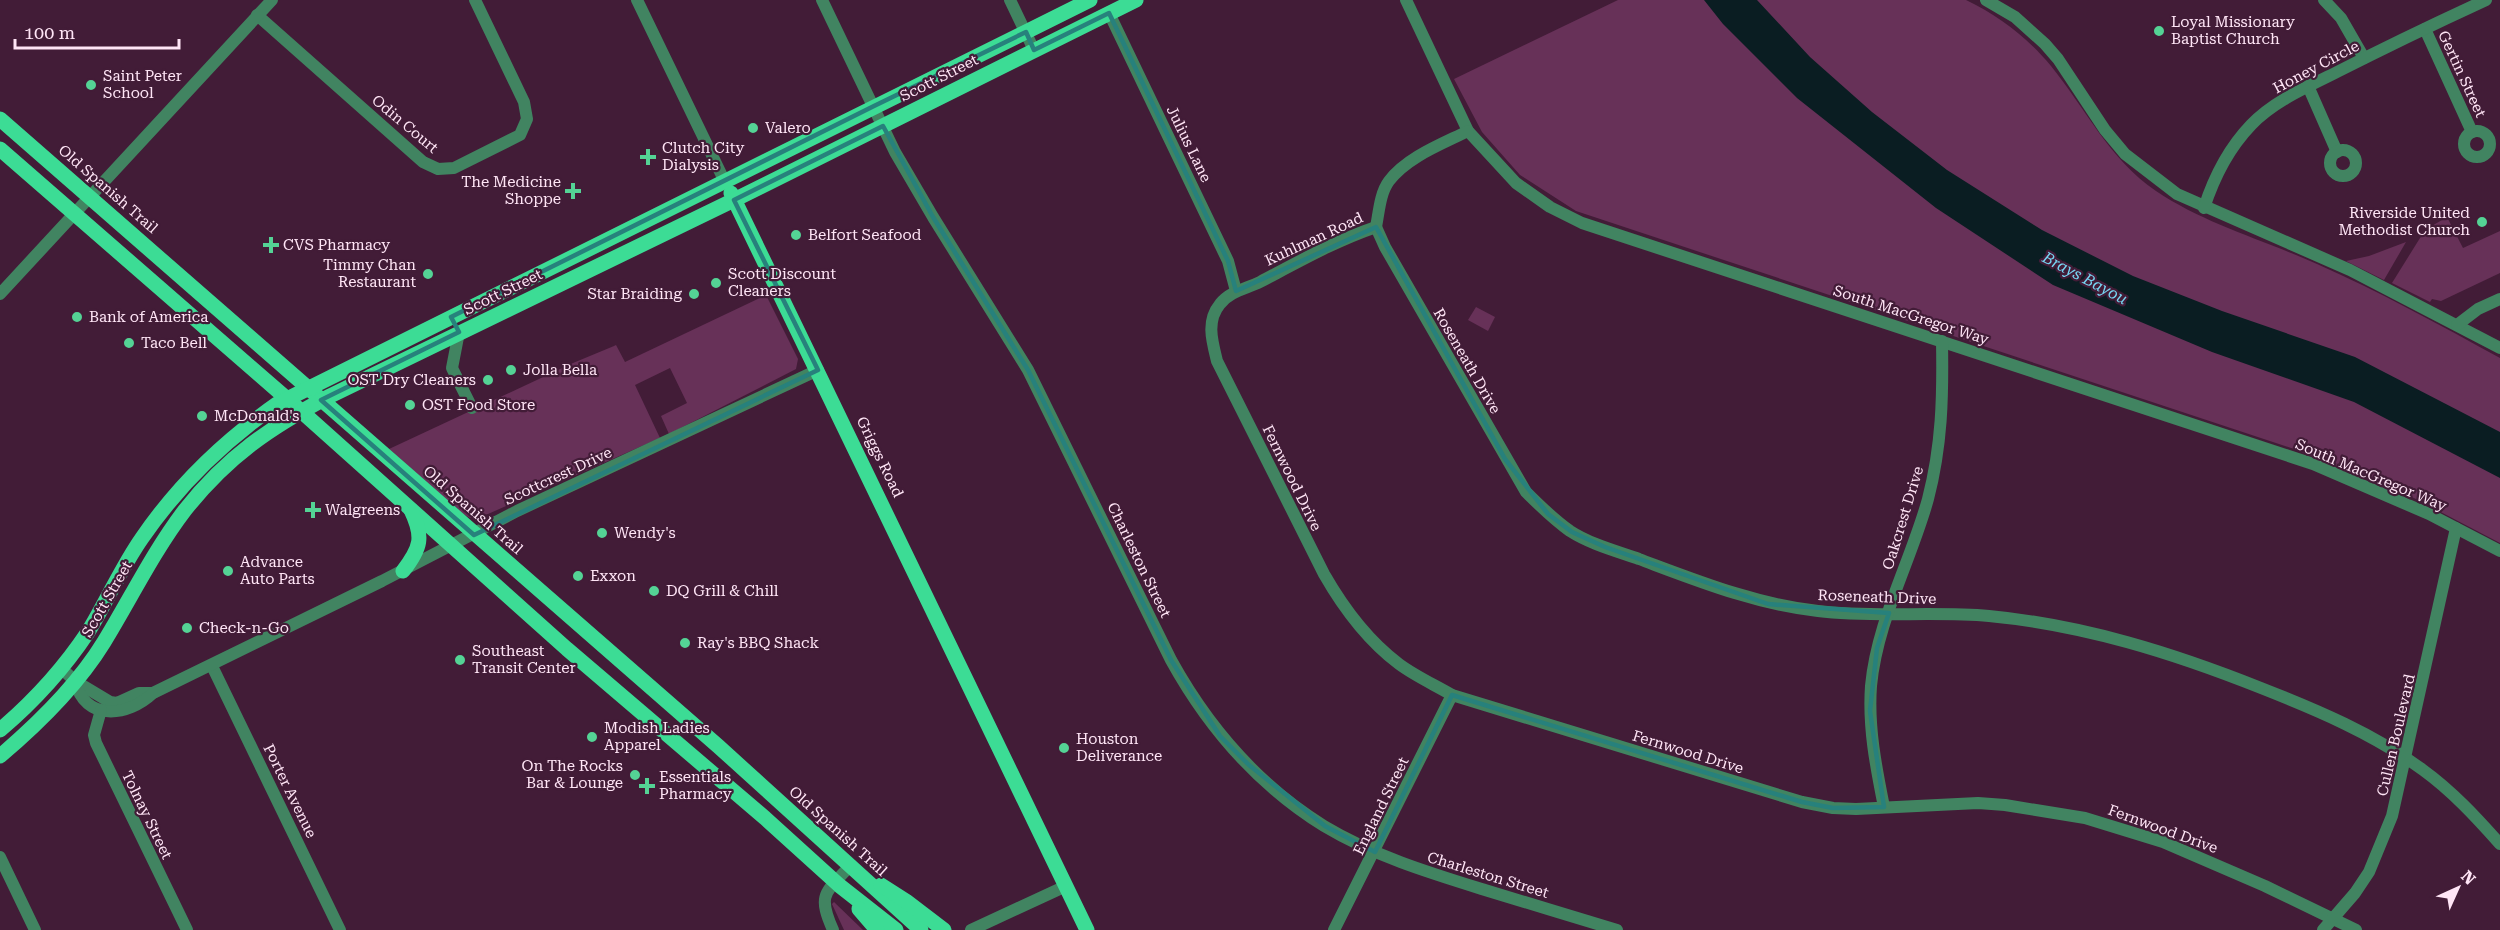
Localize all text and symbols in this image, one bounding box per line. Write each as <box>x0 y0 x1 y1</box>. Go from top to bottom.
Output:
scale bar <box>15 12 178 50</box>
place label: Loyal Missionary Baptist Church <box>2171 13 2295 48</box>
text: 100 m <box>24 22 75 43</box>
marker: Loyal Missionary Baptist Church <box>2152 24 2166 38</box>
street label: Gertin Street <box>2434 28 2490 121</box>
street label: Honey Circle <box>2270 37 2362 97</box>
street label: Scott Street <box>897 50 981 105</box>
place label: Saint Peter School <box>103 67 182 102</box>
marker: Saint Peter School <box>84 78 98 92</box>
street label: Odin Court <box>368 91 442 157</box>
street label: Julius Lane <box>1163 103 1215 185</box>
place label: Valero <box>765 119 811 137</box>
marker: Valero <box>746 121 760 135</box>
place label: Clutch City Dialysis <box>662 139 745 174</box>
street label: Old Spanish Trail <box>55 141 162 237</box>
marker: Clutch City Dialysis <box>639 148 657 166</box>
place label: The Medicine Shoppe <box>461 173 561 208</box>
marker: The Medicine Shoppe <box>566 184 580 198</box>
place label: Riverside United Methodist Church <box>2338 204 2470 239</box>
street label: Kuhlman Road <box>1262 208 1366 270</box>
marker: Riverside United Methodist Church <box>2475 215 2489 229</box>
place label: Belfort Seafood <box>808 226 922 244</box>
marker: Belfort Seafood <box>789 228 803 242</box>
place label: CVS Pharmacy <box>283 236 390 254</box>
marker: CVS Pharmacy <box>264 238 278 252</box>
water label: Brays Bayou <box>2038 247 2131 308</box>
place label: Timmy Chan Restaurant <box>323 256 416 291</box>
street label: Scott Street <box>461 265 546 319</box>
place label: Scott Discount Cleaners <box>728 265 836 300</box>
marker: Timmy Chan Restaurant <box>421 267 435 281</box>
marker: Scott Discount Cleaners <box>709 276 723 290</box>
street label: South MacGregor Way <box>1831 281 1991 349</box>
place label: Star Braiding <box>588 285 682 303</box>
marker: Star Braiding <box>687 287 701 301</box>
street label: Roseneath Drive <box>1430 305 1504 417</box>
place label: Bank of America <box>89 308 208 326</box>
marker: Bank of America <box>70 310 84 324</box>
place label: Taco Bell <box>141 334 207 352</box>
marker: Taco Bell <box>122 336 136 350</box>
place label: Jolla Bella <box>523 361 597 379</box>
marker: Jolla Bella <box>504 363 518 377</box>
place label: OST Dry Cleaners <box>348 371 476 389</box>
marker: OST Dry Cleaners <box>481 373 495 387</box>
place label: OST Food Store <box>422 396 535 414</box>
marker: OST Food Store <box>403 398 417 412</box>
place label: McDonald's <box>214 407 300 425</box>
marker: McDonald's <box>195 409 209 423</box>
street label: Griggs Road <box>853 414 907 501</box>
street label: Fernwood Drive <box>1259 422 1325 534</box>
street label: South MacGregor Way <box>2293 435 2449 515</box>
street label: Scottcrest Drive <box>501 443 615 509</box>
street label: Old Spanish Trail <box>420 462 527 558</box>
street label: Oakcrest Drive <box>1879 464 1927 572</box>
street label: Charleston Street <box>1103 499 1175 621</box>
place label: Walgreens <box>325 501 400 519</box>
marker: Walgreens <box>306 503 320 517</box>
place label: Wendy's <box>614 524 676 542</box>
marker: Wendy's <box>595 526 609 540</box>
place label: Advance Auto Parts <box>240 553 315 588</box>
street label: Scott Street <box>78 557 136 640</box>
marker: Advance Auto Parts <box>221 564 235 578</box>
place label: Exxon <box>590 567 636 585</box>
marker: Exxon <box>571 569 585 583</box>
place label: DQ Grill & Chill <box>666 582 779 600</box>
marker: DQ Grill & Chill <box>647 584 661 598</box>
street label: Roseneath Drive <box>1817 586 1937 608</box>
place label: Check-n-Go <box>199 619 289 637</box>
marker: Check-n-Go <box>180 621 194 635</box>
place label: Ray's BBQ Shack <box>697 634 819 652</box>
marker: Ray's BBQ Shack <box>678 636 692 650</box>
place label: Southeast Transit Center <box>472 642 576 677</box>
marker: Southeast Transit Center <box>453 653 467 667</box>
street label: Cullen Boulevard <box>2373 672 2419 798</box>
place label: Modish Ladies Apparel <box>604 719 710 754</box>
street label: Fernwood Drive <box>1630 727 1746 777</box>
marker: Modish Ladies Apparel <box>585 730 599 744</box>
place label: Houston Deliverance <box>1076 730 1162 765</box>
street label: Porter Avenue <box>259 741 321 841</box>
marker: Houston Deliverance <box>1057 741 1071 755</box>
street label: England Street <box>1350 754 1413 858</box>
place label: On The Rocks Bar & Lounge <box>522 757 623 792</box>
street label: Tolnay Street <box>118 768 176 862</box>
marker: On The Rocks Bar & Lounge <box>628 768 642 782</box>
place label: Essentials Pharmacy <box>659 768 732 803</box>
marker: Essentials Pharmacy <box>640 779 654 793</box>
street label: Old Spanish Trail <box>785 782 891 880</box>
street label: Fernwood Drive <box>2106 801 2220 857</box>
street label: Charleston Street <box>1425 848 1551 902</box>
north arrow <box>2428 858 2488 918</box>
text: N <box>2457 867 2479 889</box>

